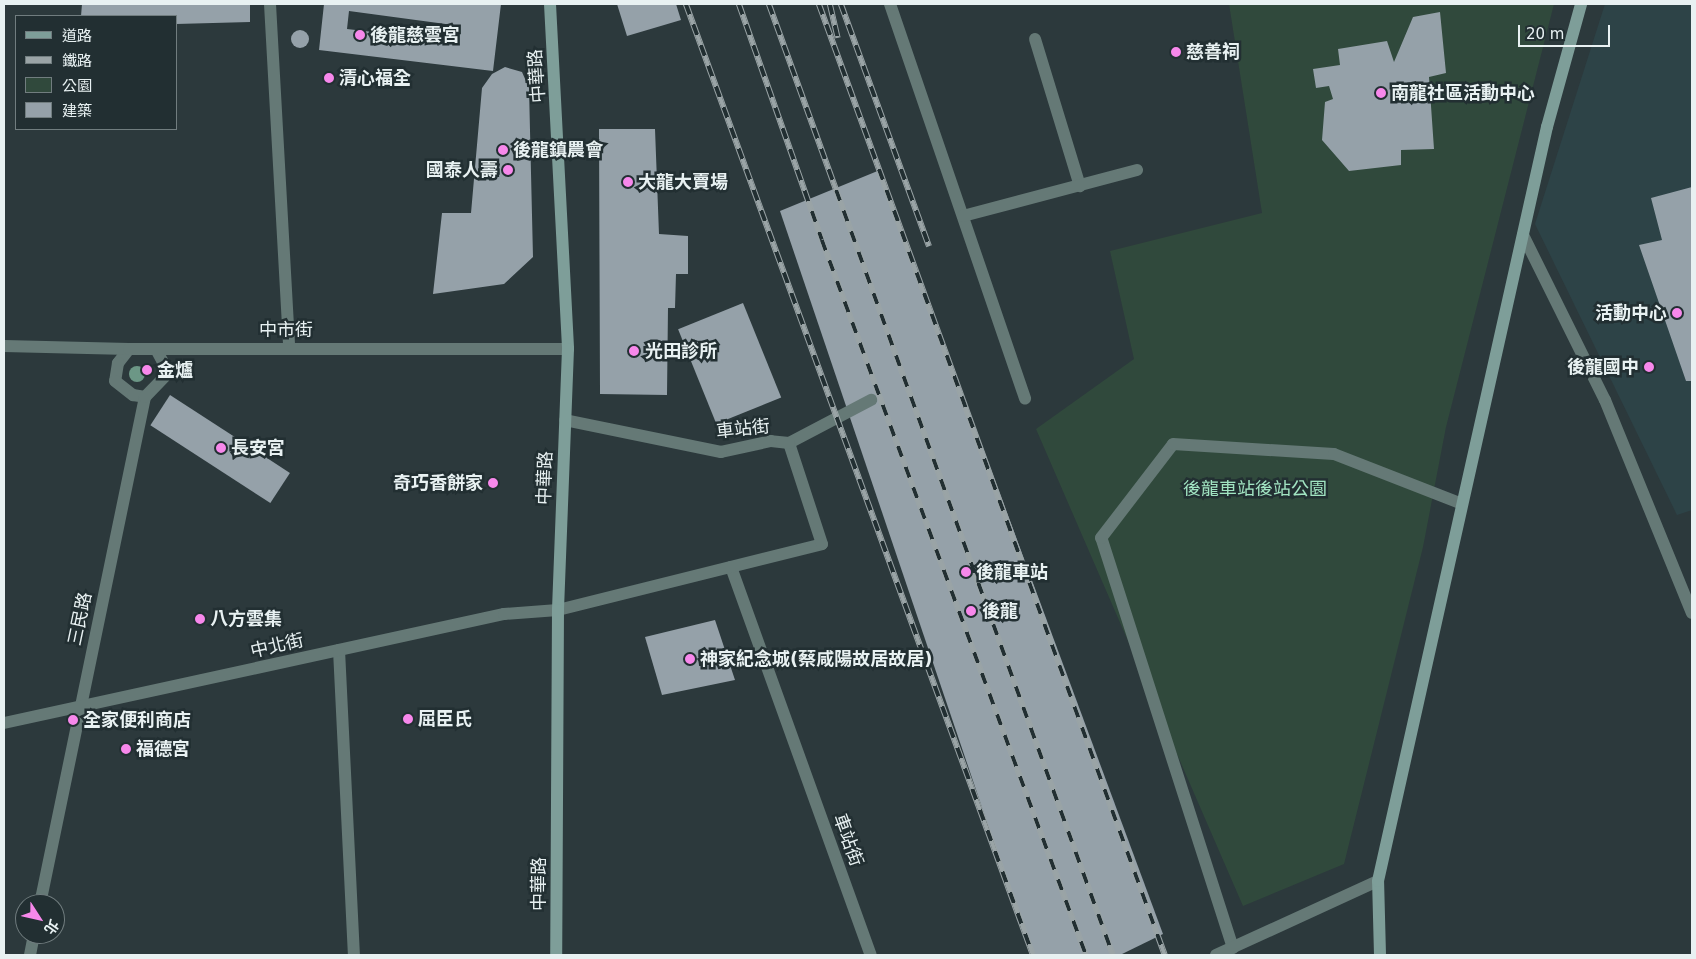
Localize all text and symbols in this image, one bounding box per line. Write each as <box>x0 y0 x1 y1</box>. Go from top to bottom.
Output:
legend <box>15 15 178 130</box>
scale bar <box>1521 15 1614 47</box>
place label: 後龍慈雲宮 <box>370 24 460 46</box>
text: 20 m <box>1526 25 1564 43</box>
text: 道路 <box>62 27 92 45</box>
marker: 後龍慈雲宮 <box>354 29 366 41</box>
place label: 慈善祠 <box>1186 41 1240 63</box>
marker: 慈善祠 <box>1170 46 1182 58</box>
street label: 中華路 <box>524 48 550 104</box>
text: 鐵路 <box>62 52 92 70</box>
place label: 清心福全 <box>339 67 411 89</box>
marker: 清心福全 <box>323 72 335 84</box>
text: 公園 <box>62 77 92 95</box>
place label: 南龍社區活動中心 <box>1391 82 1535 104</box>
marker: 南龍社區活動中心 <box>1375 87 1387 99</box>
text: 建築 <box>62 102 92 120</box>
place label: 後龍鎮農會 <box>513 139 603 161</box>
marker: 後龍鎮農會 <box>497 144 509 156</box>
place label: 國泰人壽 <box>426 159 498 181</box>
marker: 國泰人壽 <box>502 164 514 176</box>
place label: 大龍大賣場 <box>638 171 728 193</box>
marker: 大龍大賣場 <box>622 176 634 188</box>
place label: 活動中心 <box>1595 302 1667 324</box>
marker: 活動中心 <box>1671 307 1683 319</box>
street label: 中市街 <box>259 319 313 341</box>
place label: 光田診所 <box>645 340 717 362</box>
marker: 光田診所 <box>627 344 641 358</box>
place label: 後龍國中 <box>1567 356 1639 378</box>
place label: 金爐 <box>157 359 193 381</box>
marker: 後龍國中 <box>1643 361 1655 373</box>
marker: 金爐 <box>141 364 153 376</box>
street label: 車站街 <box>715 415 771 443</box>
place label: 長安宮 <box>231 437 285 459</box>
marker: 長安宮 <box>215 442 227 454</box>
street label: 中華路 <box>533 451 557 505</box>
place label: 奇巧香餅家 <box>393 472 483 494</box>
marker: 奇巧香餅家 <box>487 477 499 489</box>
park label: 後龍車站後站公園 <box>1183 478 1327 500</box>
place label: 後龍車站 <box>976 561 1048 583</box>
marker: 後龍車站 <box>960 566 972 578</box>
street label: 三民路 <box>64 590 96 648</box>
place label: 後龍 <box>982 600 1018 622</box>
marker: 後龍 <box>964 604 978 618</box>
place label: 八方雲集 <box>210 608 282 630</box>
marker: 八方雲集 <box>194 613 206 625</box>
street label: 中北街 <box>248 629 306 663</box>
place label: 神家紀念城(蔡咸陽故居故居) <box>700 648 932 670</box>
marker: 神家紀念城(蔡咸陽故居故居) <box>684 653 696 665</box>
place label: 屈臣氏 <box>418 708 472 730</box>
place label: 全家便利商店 <box>83 709 191 731</box>
marker: 屈臣氏 <box>402 713 414 725</box>
marker: 全家便利商店 <box>67 714 79 726</box>
place label: 福德宮 <box>136 738 190 760</box>
marker: 福德宮 <box>120 743 132 755</box>
street label: 車站街 <box>829 811 867 869</box>
street label: 中華路 <box>528 857 550 911</box>
north arrow <box>15 894 65 944</box>
text: 北 <box>41 917 62 937</box>

